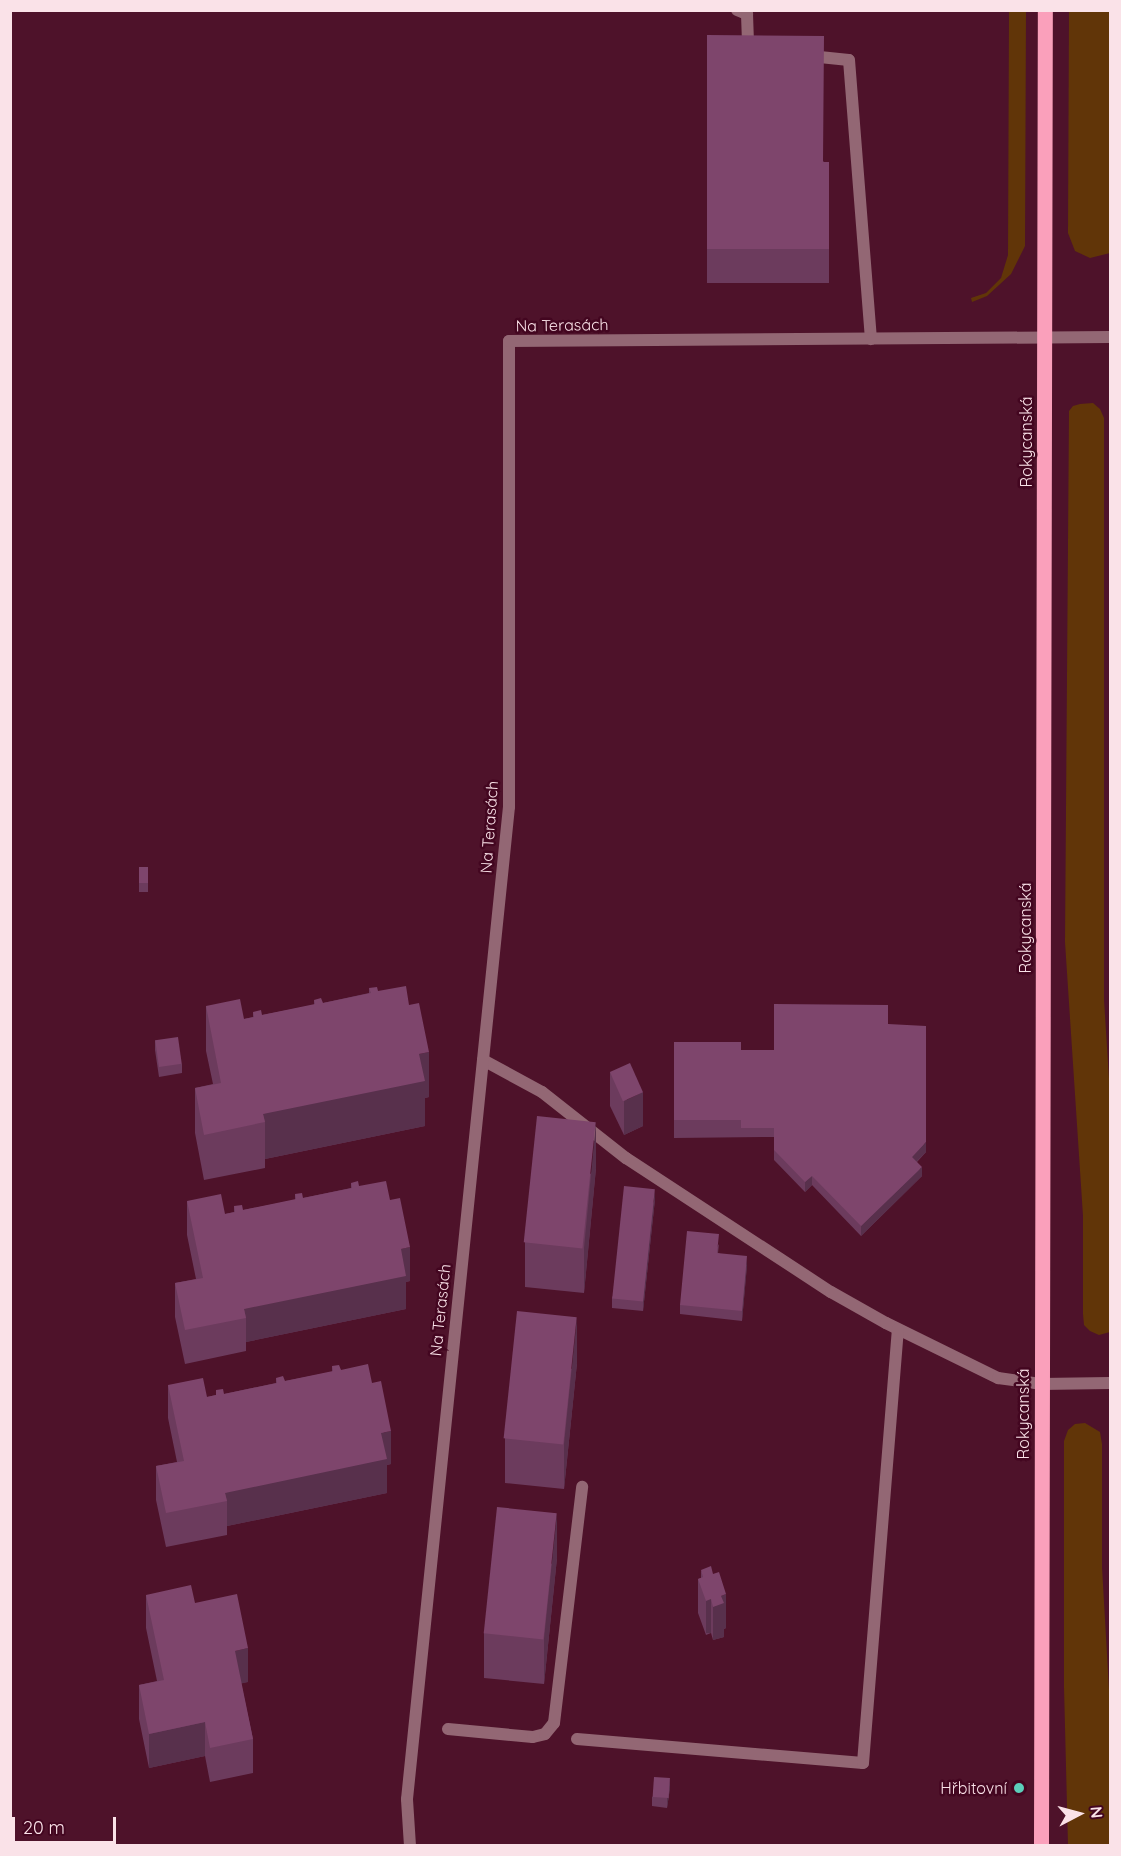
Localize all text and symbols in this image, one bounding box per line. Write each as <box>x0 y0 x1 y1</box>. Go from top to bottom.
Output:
street label: Na Terasách <box>515 315 609 335</box>
street label: Rokycanská <box>1016 397 1036 487</box>
street label: Na Terasách <box>476 780 502 874</box>
street label: Rokycanská <box>1015 883 1035 973</box>
street label: Na Terasách <box>426 1263 454 1357</box>
street label: Rokycanská <box>1013 1369 1033 1459</box>
place label: Hřbitovní <box>940 1778 1007 1798</box>
marker: Hřbitovní <box>1012 1781 1026 1795</box>
north arrow <box>1049 1784 1109 1844</box>
scale bar <box>15 1805 118 1843</box>
text: N <box>1086 1805 1107 1819</box>
text: 20 m <box>23 1816 65 1839</box>

